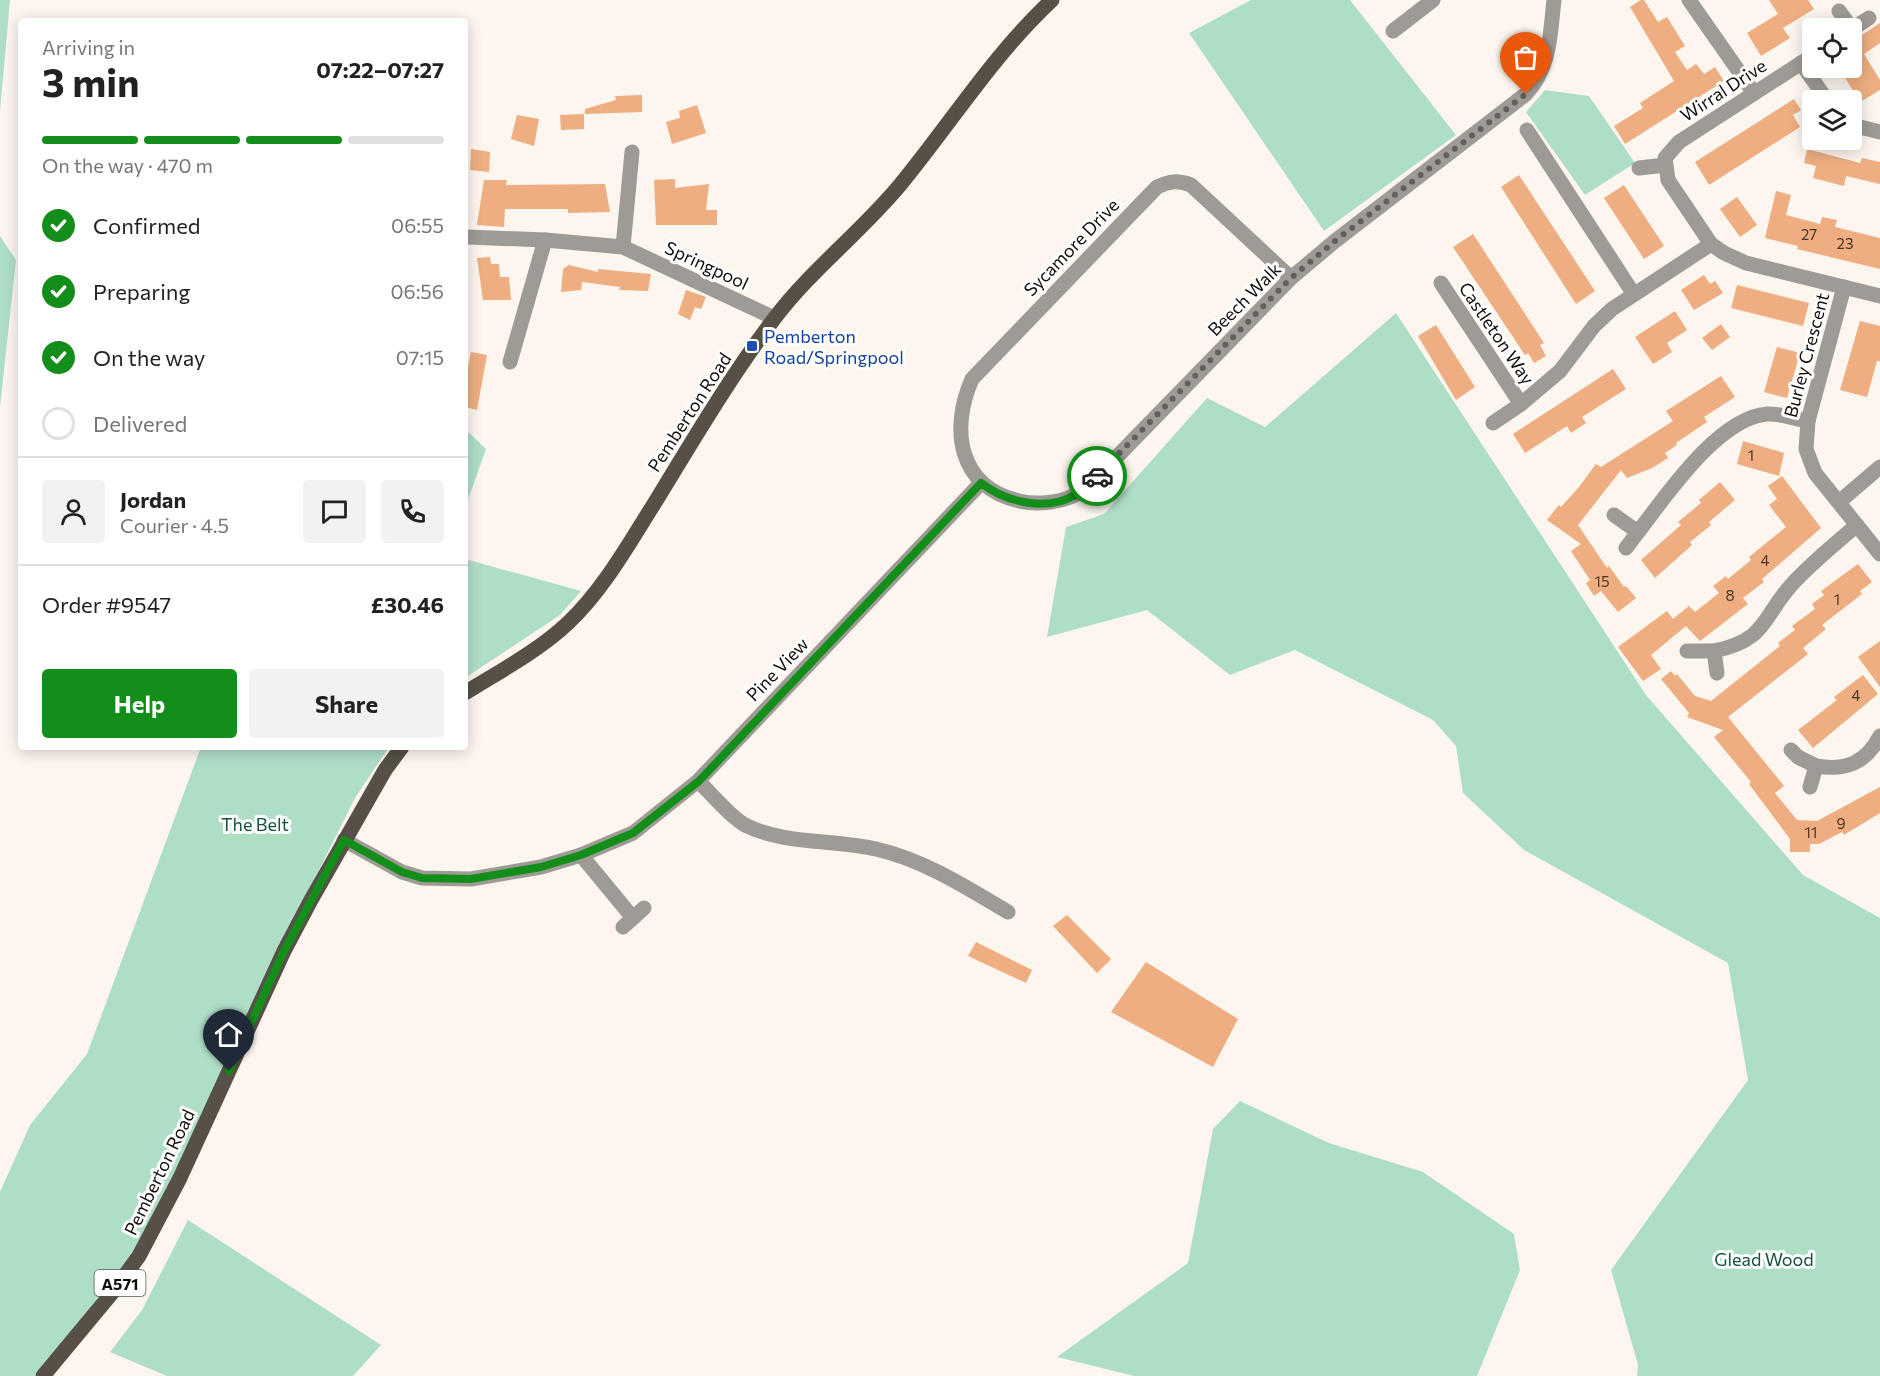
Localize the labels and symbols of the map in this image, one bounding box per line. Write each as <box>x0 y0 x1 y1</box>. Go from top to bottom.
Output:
pin <box>1500 32 1551 94</box>
street label: Wirral Drive <box>1676 54 1770 126</box>
street label: Sycamore Drive <box>1019 194 1123 300</box>
house number: 27 <box>1801 225 1817 243</box>
house number: 23 <box>1837 234 1853 252</box>
street label: Springpool <box>662 236 752 294</box>
street label: Beech Walk <box>1203 258 1285 340</box>
street label: Castleton Way <box>1455 278 1539 388</box>
street label: Burley Crescent <box>1779 290 1833 420</box>
place label: Pemberton Road/Springpool <box>764 325 904 368</box>
marker: Pemberton Road/Springpool <box>745 339 759 353</box>
street label: Pemberton Road <box>642 348 736 476</box>
courier <box>1067 446 1127 506</box>
house number: 1 <box>1748 446 1754 464</box>
house number: 4 <box>1761 551 1770 569</box>
house number: 15 <box>1594 572 1610 590</box>
house number: 8 <box>1725 586 1735 604</box>
house number: 1 <box>1834 590 1840 608</box>
street label: Pine View <box>741 633 813 705</box>
house number: 4 <box>1852 686 1861 704</box>
park label: The Belt <box>221 813 289 835</box>
house number: 9 <box>1836 814 1846 832</box>
house number: 11 <box>1805 823 1817 841</box>
pin <box>203 1009 254 1071</box>
street label: Pemberton Road <box>119 1105 199 1239</box>
park label: Glead Wood <box>1714 1248 1814 1270</box>
road number: A571 <box>94 1270 146 1296</box>

